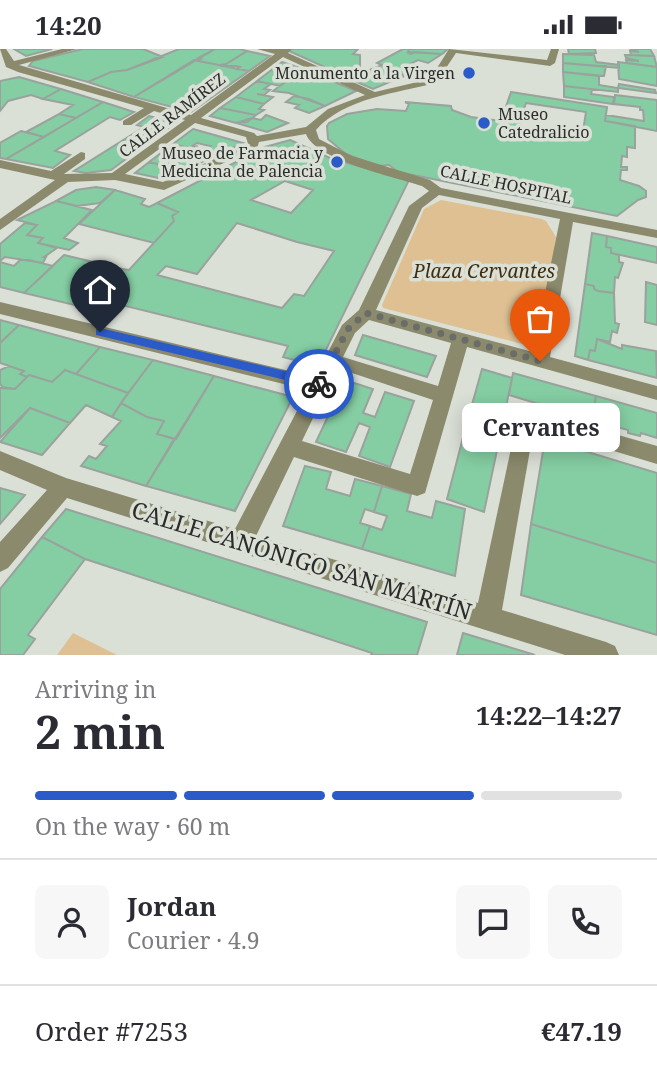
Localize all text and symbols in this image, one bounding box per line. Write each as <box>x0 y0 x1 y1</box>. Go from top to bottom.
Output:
text: 14:20 <box>35 7 102 43</box>
place label: Monumento a la Virgen <box>275 62 455 84</box>
marker: Monumento a la Virgen <box>461 65 477 81</box>
street label: CALLE RAMÍREZ <box>114 68 230 162</box>
place label: Museo Catedralicio <box>498 103 589 143</box>
marker: Museo Catedralicio <box>476 115 492 131</box>
place label: Museo de Farmacia y Medicina de Palencia <box>161 142 324 182</box>
marker: Museo de Farmacia y Medicina de Palencia <box>329 154 345 170</box>
street label: CALLE HOSPITAL <box>438 159 574 209</box>
park label: Plaza Cervantes <box>412 258 555 284</box>
pin <box>70 260 130 332</box>
icon: home <box>81 271 119 309</box>
pin <box>510 289 570 361</box>
icon: bag <box>521 300 559 338</box>
courier <box>284 349 354 419</box>
icon: bike <box>300 365 338 403</box>
callout: Cervantes <box>461 403 619 452</box>
text: Cervantes <box>482 411 600 443</box>
street label: CALLE CANÓNIGO SAN MARTÍN <box>128 493 476 627</box>
text: Arriving in <box>35 673 156 705</box>
text: 14:22–14:27 <box>476 697 622 733</box>
text: 2 min <box>35 700 165 762</box>
text: On the way · 60 m <box>35 810 230 842</box>
button: person <box>35 885 109 959</box>
button: chat <box>456 885 530 959</box>
button: phone <box>548 885 622 959</box>
text: Jordan <box>127 888 217 924</box>
text: Courier · 4.9 <box>127 924 260 956</box>
text: Order #7253 <box>35 1013 188 1049</box>
text: €47.19 <box>541 1013 622 1049</box>

